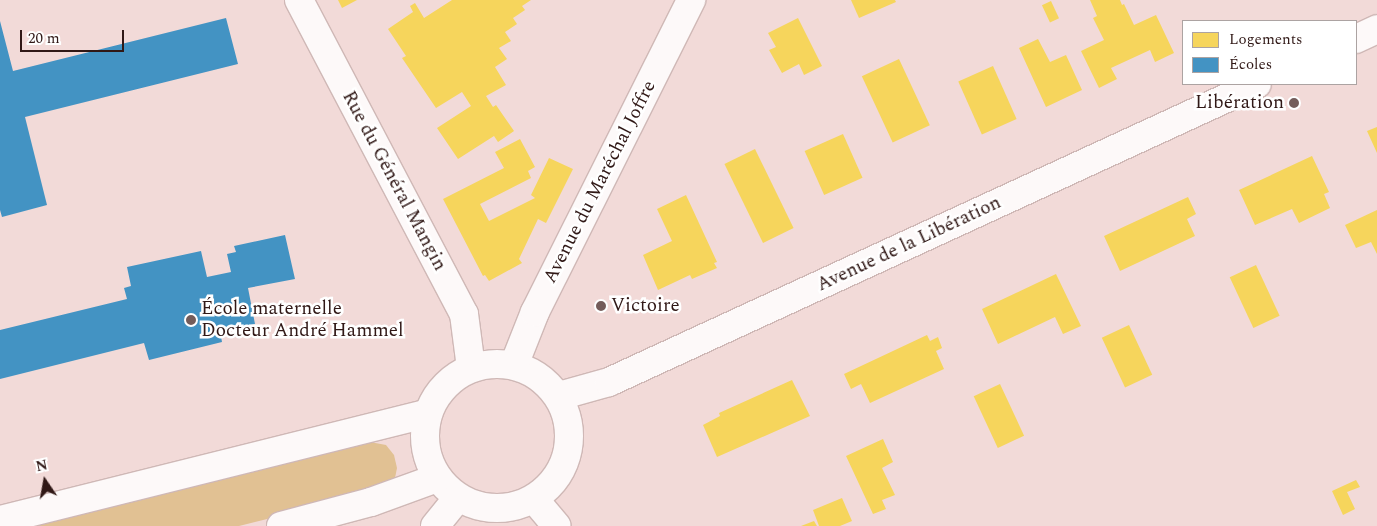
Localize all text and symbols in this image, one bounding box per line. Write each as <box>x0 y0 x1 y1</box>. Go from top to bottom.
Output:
scale bar <box>22 20 126 52</box>
legend <box>1182 20 1357 85</box>
text: 20 m <box>28 27 60 50</box>
text: Logements <box>1229 28 1303 51</box>
text: Écoles <box>1229 53 1272 76</box>
street label: Avenue du Maréchal Joffre <box>539 77 661 287</box>
street label: Rue du Général Mangin <box>337 87 451 275</box>
place label: Libération <box>1195 92 1284 114</box>
marker: Libération <box>1288 97 1300 109</box>
street label: Avenue de la Libération <box>813 191 1005 297</box>
place label: Victoire <box>611 295 680 317</box>
place label: École maternelle Docteur André Hammel <box>201 298 404 342</box>
marker: Victoire <box>595 300 607 312</box>
marker: École maternelle Docteur André Hammel <box>185 314 197 326</box>
text: N <box>34 454 50 477</box>
north arrow <box>20 456 70 506</box>

